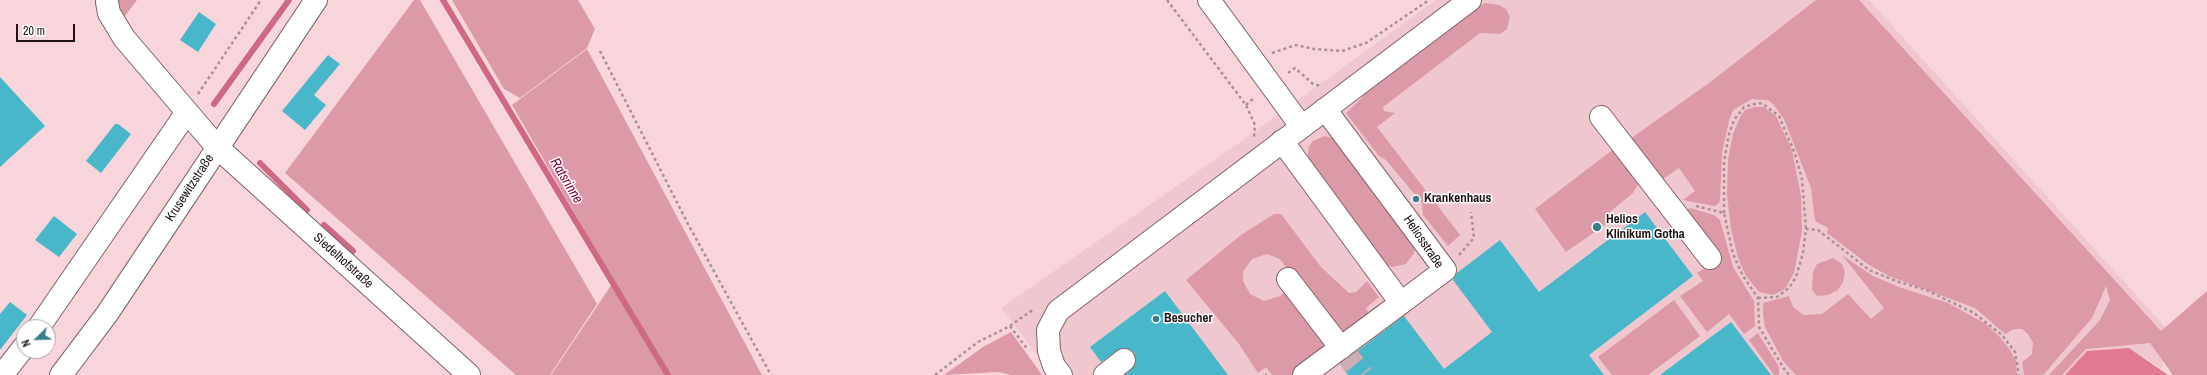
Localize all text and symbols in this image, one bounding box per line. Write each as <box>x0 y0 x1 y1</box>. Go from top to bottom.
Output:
scale bar <box>18 16 77 42</box>
text: 20 m <box>23 23 45 39</box>
street label: Krusewitzstraße <box>162 151 218 225</box>
water label: Ratsrinne <box>546 155 586 207</box>
place label: Krankenhaus <box>1424 191 1492 207</box>
marker: Krankenhaus <box>1411 194 1421 204</box>
place label: Helios Klinikum Gotha <box>1606 212 1685 243</box>
street label: Heliosstraße <box>1400 213 1446 271</box>
marker: Helios Klinikum Gotha <box>1591 221 1603 233</box>
street label: Siedelhofstraße <box>310 230 376 292</box>
place label: Besucher <box>1164 311 1213 327</box>
marker: Besucher <box>1151 314 1161 324</box>
north arrow <box>16 319 56 359</box>
text: N <box>18 338 34 349</box>

